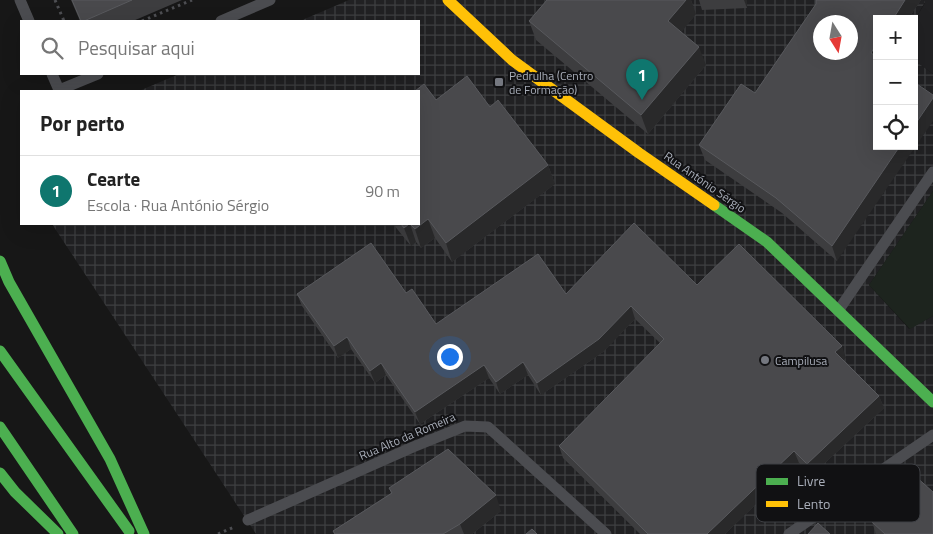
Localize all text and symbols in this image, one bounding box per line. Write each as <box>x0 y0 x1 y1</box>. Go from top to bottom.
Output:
north arrow <box>813 15 858 60</box>
map controls <box>873 15 918 150</box>
button: + <box>873 15 918 60</box>
search box <box>20 20 420 75</box>
text: Pesquisar aqui <box>78 33 195 62</box>
icon: search <box>38 34 66 62</box>
pin: 1 <box>626 59 658 100</box>
button: − <box>873 60 918 105</box>
place label: Pedrulha (Centro de Formação) <box>509 66 593 99</box>
marker: Pedrulha (Centro de Formação) <box>493 76 505 88</box>
button: locate <box>873 105 918 150</box>
text: Por perto <box>40 107 125 139</box>
street label: Rua António Sérgio <box>660 147 750 217</box>
text: Cearte <box>87 164 140 193</box>
text: 1 <box>52 179 60 203</box>
text: 90 m <box>365 179 400 203</box>
text: Escola · Rua António Sérgio <box>87 193 269 217</box>
your location <box>437 344 463 370</box>
place label: Campilusa <box>775 351 827 370</box>
marker: Campilusa <box>759 354 771 366</box>
street label: Rua Alto da Romeira <box>356 407 458 465</box>
legend <box>756 464 920 522</box>
text: Livre <box>797 470 825 491</box>
text: Lento <box>797 493 831 514</box>

